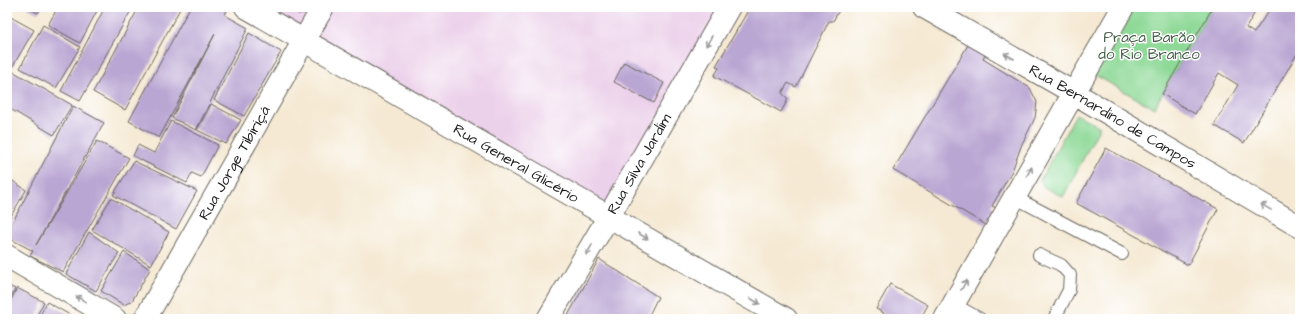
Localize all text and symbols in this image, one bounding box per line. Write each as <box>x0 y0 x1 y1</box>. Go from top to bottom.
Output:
park label: Praça Barão do Rio Branco <box>1098 27 1200 65</box>
one-way arrow <box>705 35 713 47</box>
one-way arrow <box>1003 52 1015 60</box>
street label: Rua Bernardino de Campos <box>1025 59 1200 174</box>
street label: Rua Jorge Tibiriçá <box>194 102 276 224</box>
street label: Rua Silva Jardim <box>602 109 677 218</box>
street label: Rua General Glicério <box>449 119 583 208</box>
one-way arrow <box>1025 166 1033 178</box>
one-way arrow <box>1260 202 1272 210</box>
one-way arrow <box>637 232 649 240</box>
one-way arrow <box>585 244 593 256</box>
one-way arrow <box>961 279 969 291</box>
one-way arrow <box>75 295 87 303</box>
one-way arrow <box>749 298 761 306</box>

